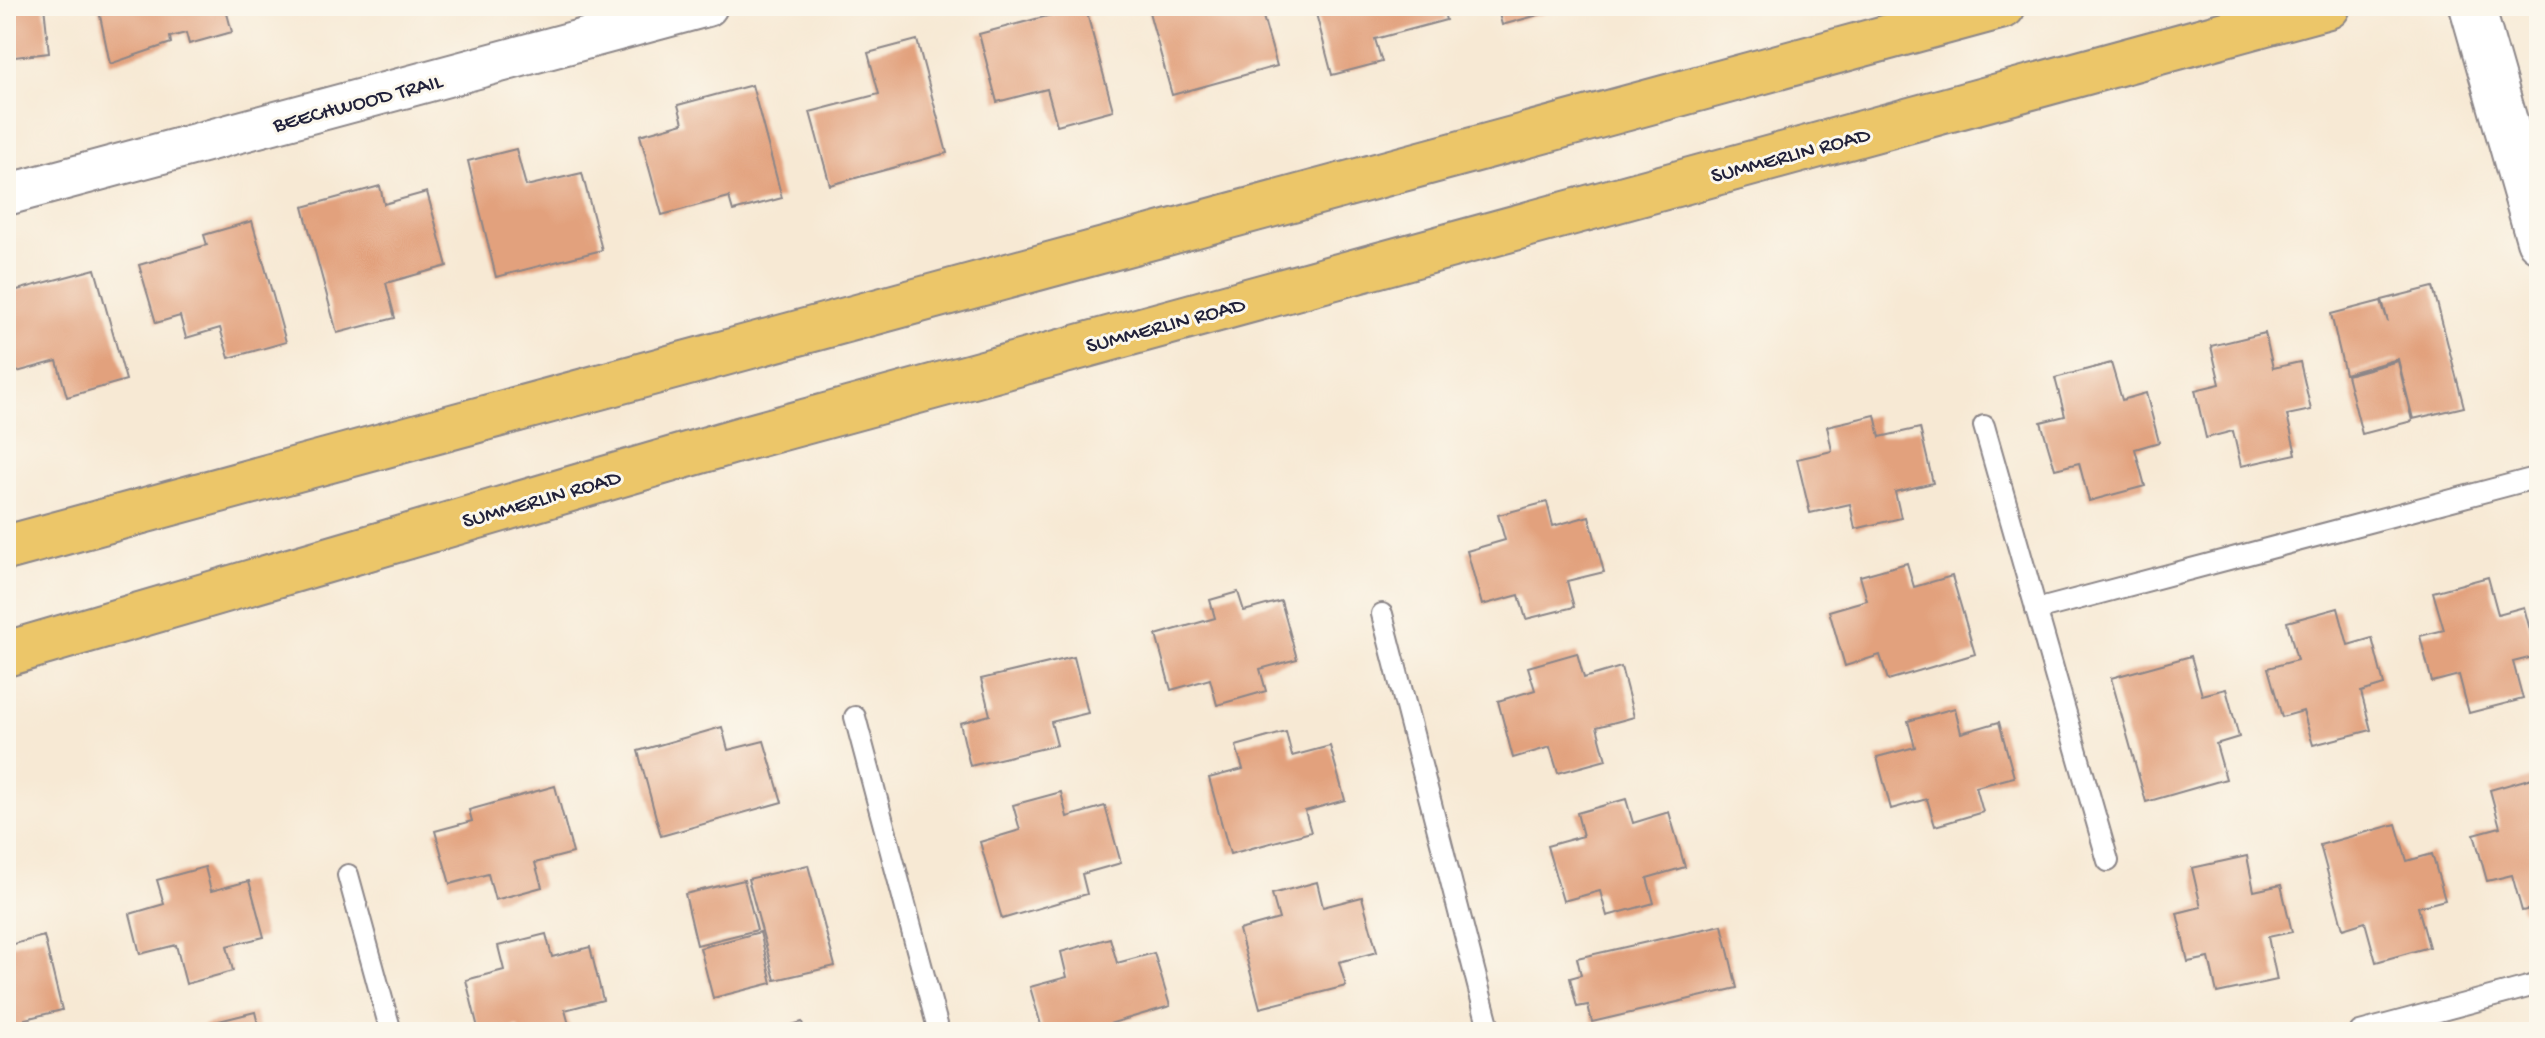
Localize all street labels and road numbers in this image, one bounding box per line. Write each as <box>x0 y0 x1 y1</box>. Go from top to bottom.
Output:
street label: BEECHWOOD TRAIL <box>270 70 446 140</box>
street label: SUMMERLIN ROAD <box>1709 123 1874 191</box>
street label: SUMMERLIN ROAD <box>1084 293 1249 361</box>
street label: SUMMERLIN ROAD <box>460 466 625 536</box>

